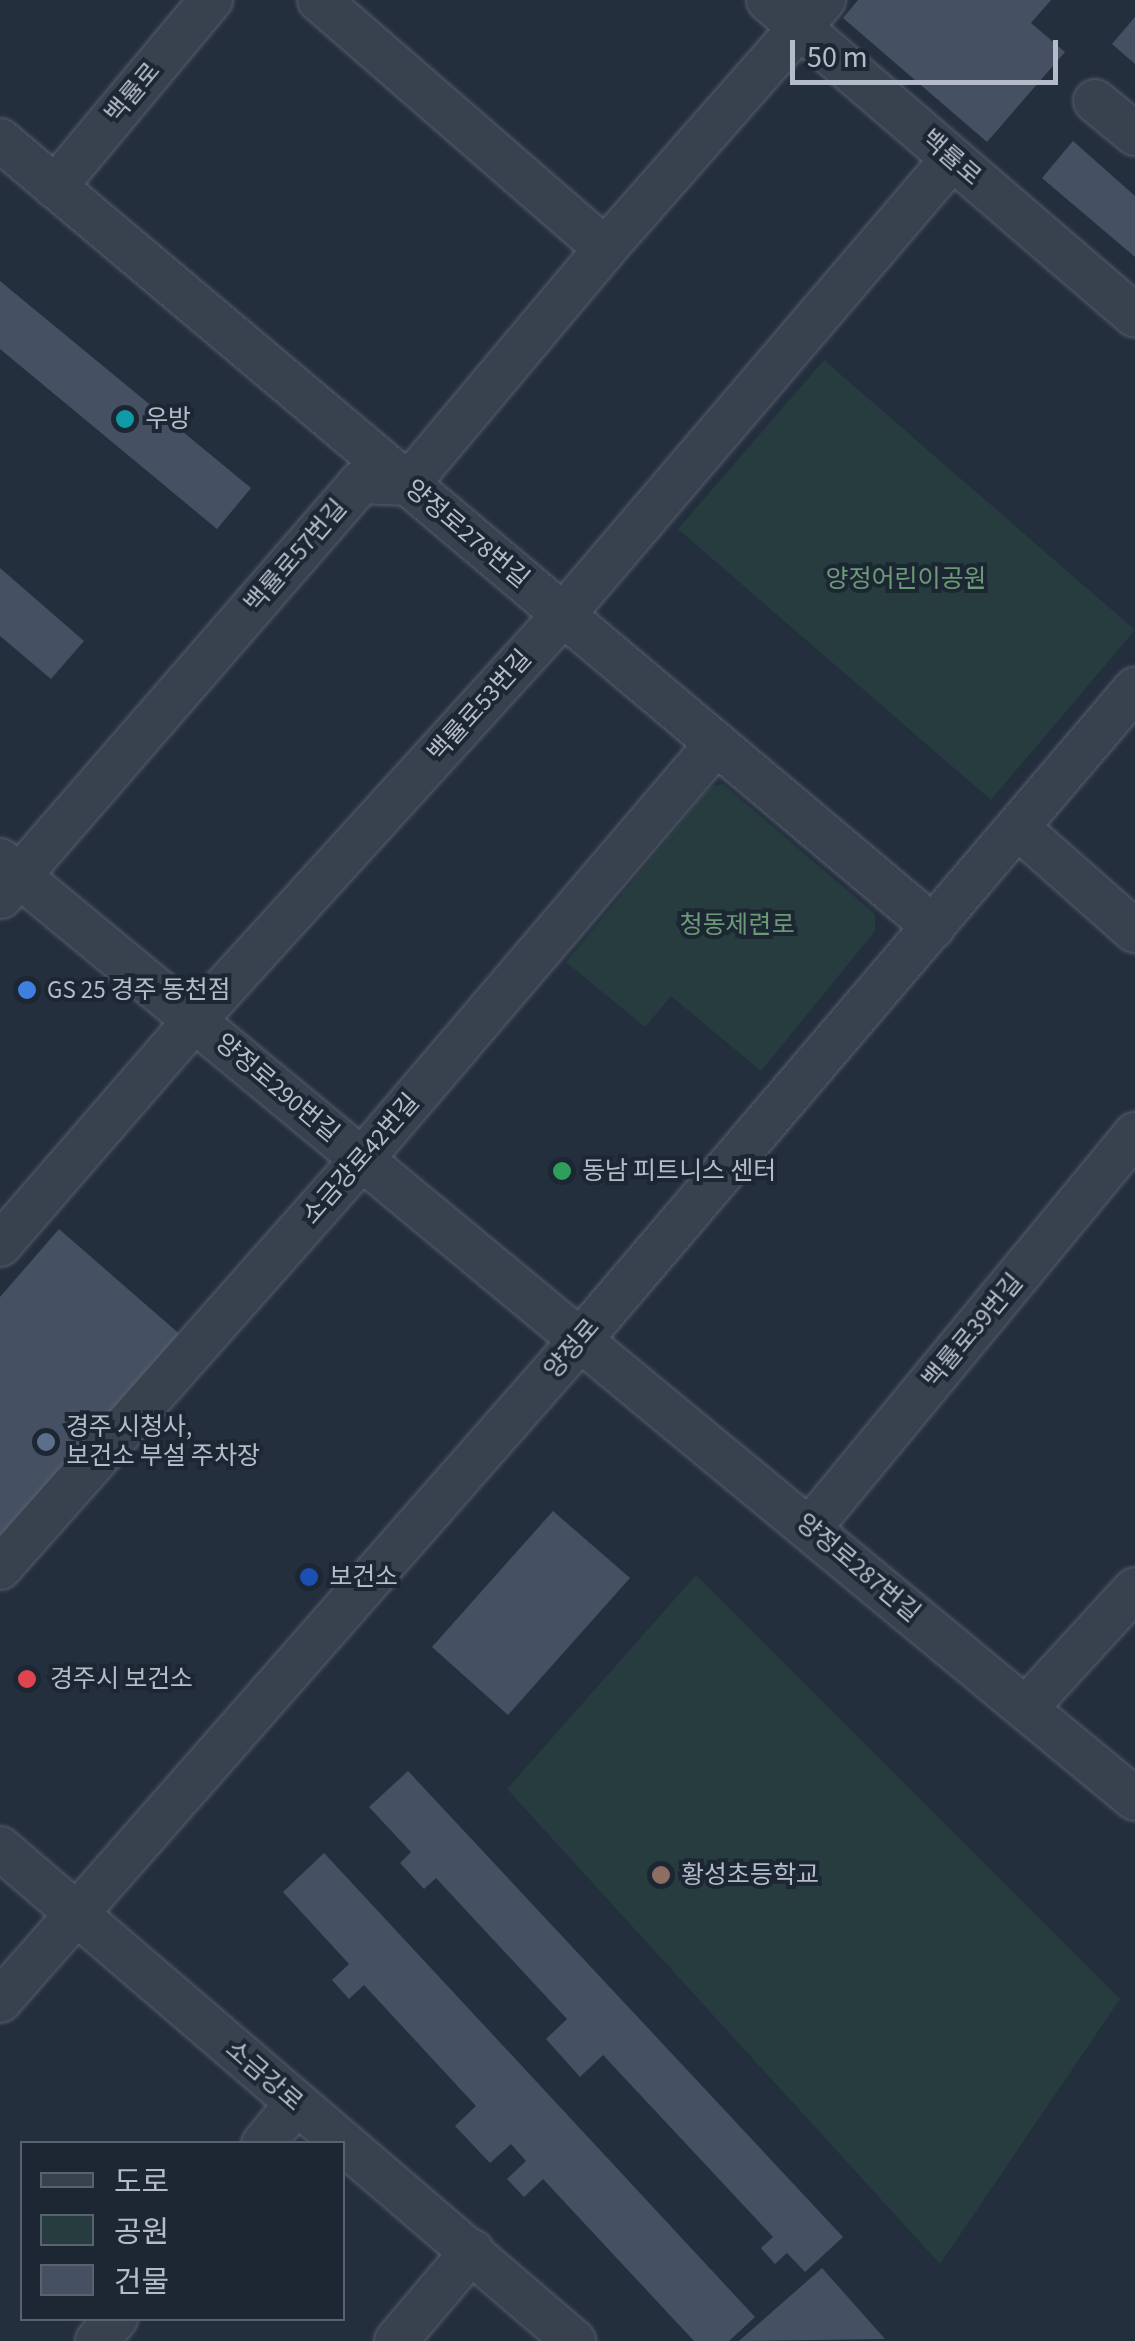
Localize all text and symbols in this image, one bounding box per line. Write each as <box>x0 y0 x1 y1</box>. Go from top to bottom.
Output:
scale bar <box>795 20 1062 82</box>
text: 50 m <box>807 36 868 79</box>
street label: 백률로 <box>99 57 167 129</box>
street label: 백률로 <box>915 124 987 192</box>
place label: 우방 <box>145 404 191 434</box>
marker: 우방 <box>114 408 136 430</box>
street label: 양정로278번길 <box>399 474 535 594</box>
street label: 백률로57번길 <box>239 493 353 619</box>
park label: 양정어린이공원 <box>826 564 986 594</box>
street label: 백률로53번길 <box>422 644 538 768</box>
park label: 청동제련로 <box>680 910 794 940</box>
place label: GS 25 경주 동천점 <box>47 975 231 1005</box>
marker: GS 25 경주 동천점 <box>16 979 38 1001</box>
street label: 양정로290번길 <box>209 1028 345 1148</box>
street label: 소금강로42번길 <box>296 1088 426 1230</box>
place label: 동남 피트니스 센터 <box>582 1156 776 1186</box>
marker: 동남 피트니스 센터 <box>551 1160 573 1182</box>
street label: 백률로39번길 <box>917 1268 1029 1394</box>
street label: 양정로 <box>538 1313 606 1385</box>
place label: 경주 시청사, 보건소 부설 주차장 <box>66 1413 260 1472</box>
marker: 경주 시청사, 보건소 부설 주차장 <box>35 1431 57 1453</box>
street label: 양정로287번길 <box>790 1508 926 1628</box>
place label: 보건소 <box>329 1562 398 1592</box>
marker: 보건소 <box>298 1566 320 1588</box>
place label: 경주시 보건소 <box>50 1664 193 1694</box>
marker: 경주시 보건소 <box>14 1666 40 1692</box>
place label: 황성초등학교 <box>681 1860 819 1890</box>
marker: 황성초등학교 <box>650 1864 672 1886</box>
street label: 소금강로 <box>219 2035 309 2117</box>
legend <box>20 2141 345 2321</box>
text: 도로 <box>114 2161 169 2204</box>
text: 공원 <box>114 2211 169 2254</box>
text: 건물 <box>114 2261 169 2304</box>

